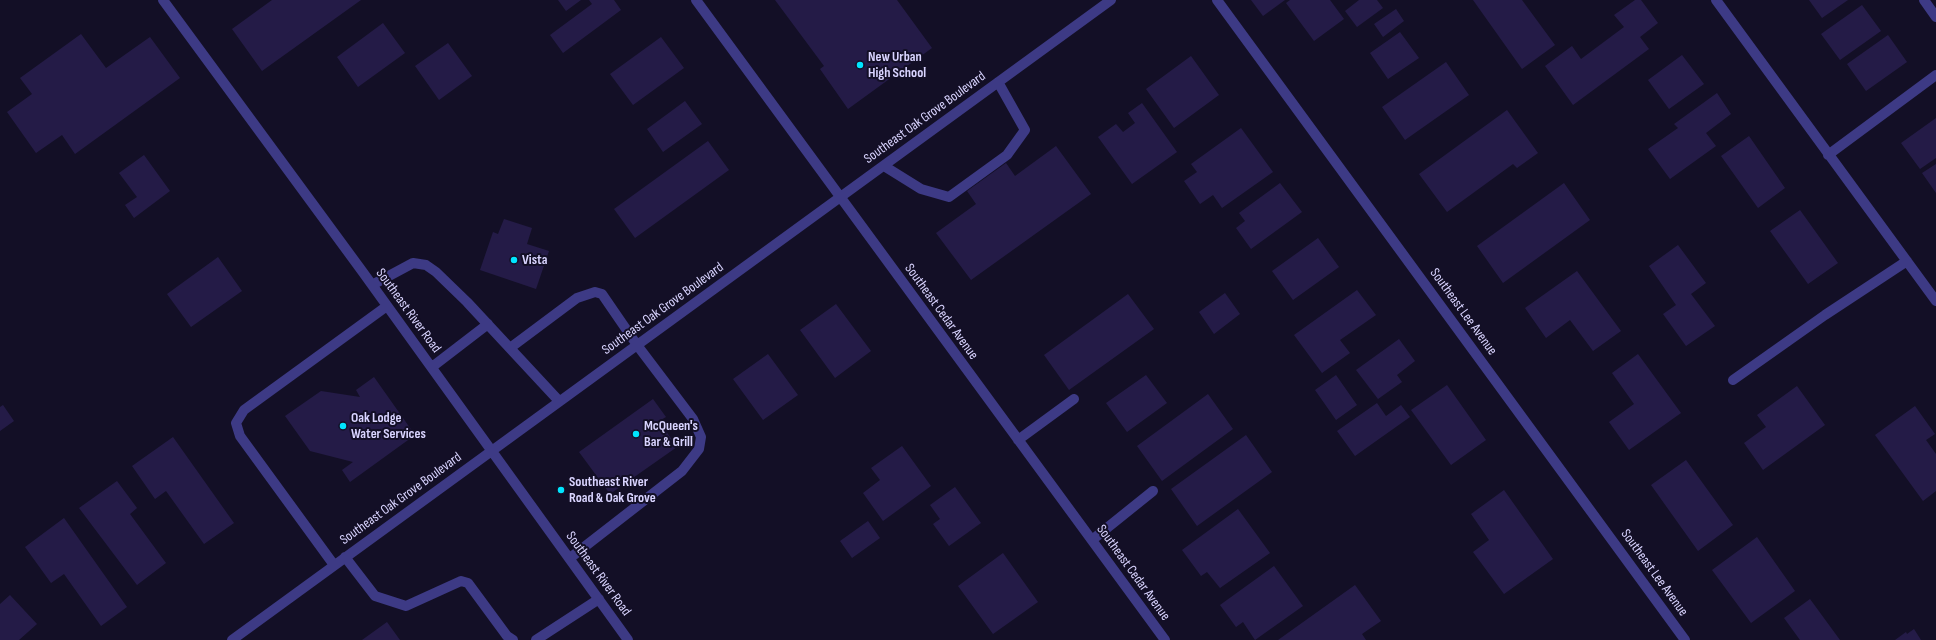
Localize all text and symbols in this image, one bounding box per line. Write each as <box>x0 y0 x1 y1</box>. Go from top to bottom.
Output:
place label: New Urban High School <box>868 49 926 82</box>
marker: New Urban High School <box>855 60 865 70</box>
street label: Southeast Oak Grove Boulevard <box>861 68 989 168</box>
place label: Vista <box>522 252 547 268</box>
marker: Vista <box>509 255 519 265</box>
street label: Southeast Oak Grove Boulevard <box>599 259 727 359</box>
street label: Southeast Cedar Avenue <box>901 261 981 363</box>
street label: Southeast Lee Avenue <box>1426 265 1500 359</box>
street label: Southeast River Road <box>372 266 444 356</box>
place label: Oak Lodge Water Services <box>351 410 426 442</box>
place label: McQueen's Bar & Grill <box>644 418 698 450</box>
marker: Oak Lodge Water Services <box>338 421 348 431</box>
marker: McQueen's Bar & Grill <box>631 429 641 439</box>
street label: Southeast Oak Grove Boulevard <box>337 449 465 549</box>
place label: Southeast River Road & Oak Grove <box>569 474 656 506</box>
marker: Southeast River Road & Oak Grove <box>556 485 566 495</box>
street label: Southeast Cedar Avenue <box>1093 522 1173 624</box>
street label: Southeast Lee Avenue <box>1617 526 1691 620</box>
street label: Southeast River Road <box>562 529 634 619</box>

